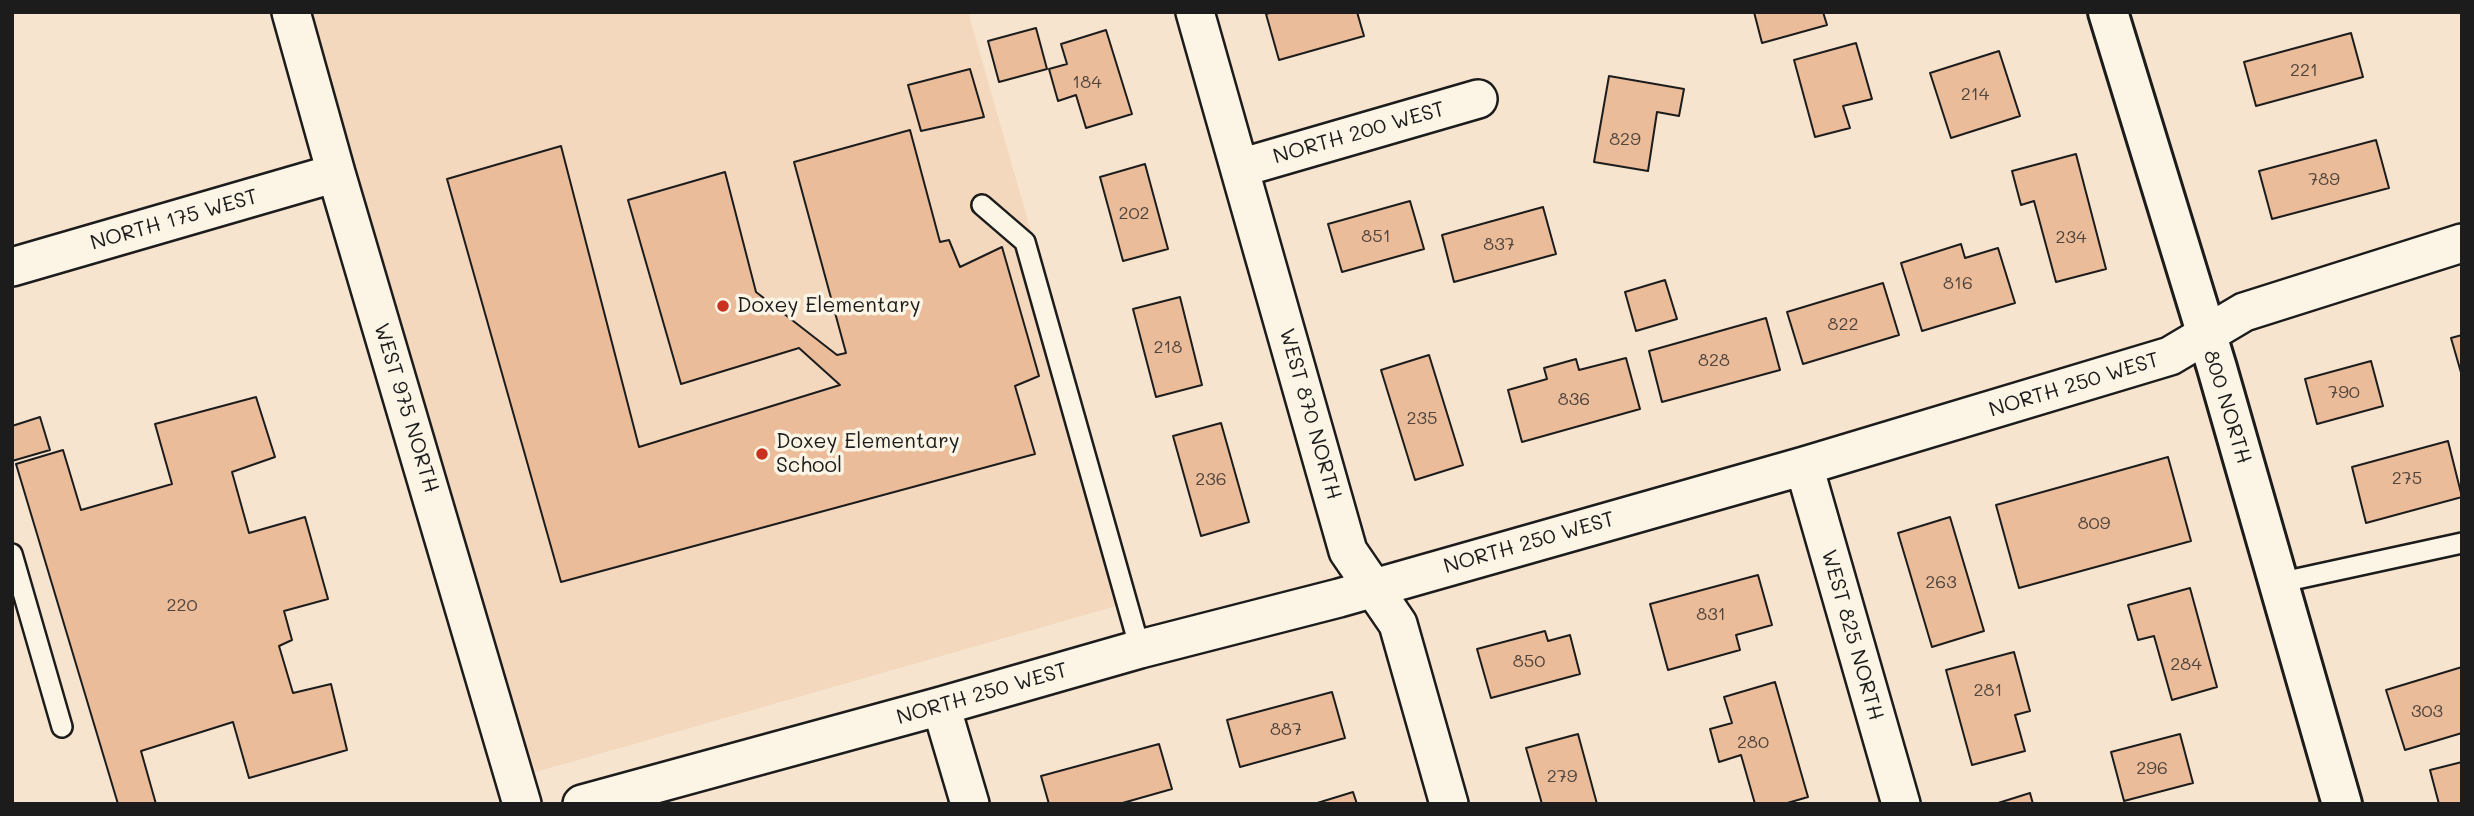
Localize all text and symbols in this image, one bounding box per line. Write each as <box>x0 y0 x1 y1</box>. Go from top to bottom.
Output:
house number: 221 <box>2290 59 2318 81</box>
house number: 184 <box>1072 71 1102 93</box>
house number: 214 <box>1961 83 1989 105</box>
street label: NORTH 200 WEST <box>1270 96 1448 170</box>
house number: 829 <box>1609 128 1641 150</box>
house number: 789 <box>2308 168 2340 190</box>
street label: NORTH 175 WEST <box>87 184 261 256</box>
house number: 202 <box>1118 202 1150 224</box>
house number: 851 <box>1361 225 1391 247</box>
house number: 234 <box>2055 226 2087 248</box>
house number: 837 <box>1483 233 1515 255</box>
house number: 816 <box>1943 272 1973 294</box>
place label: Doxey Elementary <box>737 293 921 319</box>
marker: Doxey Elementary <box>715 298 731 314</box>
house number: 822 <box>1828 313 1858 335</box>
street label: WEST 975 NORTH <box>368 320 444 496</box>
street label: WEST 870 NORTH <box>1273 325 1347 503</box>
house number: 218 <box>1154 336 1182 358</box>
street label: NORTH 250 WEST <box>1986 347 2162 423</box>
street label: 800 NORTH <box>2198 347 2256 467</box>
house number: 828 <box>1698 349 1730 371</box>
house number: 790 <box>2328 381 2360 403</box>
house number: 836 <box>1558 388 1590 410</box>
house number: 235 <box>1406 407 1438 429</box>
place label: Doxey Elementary School <box>776 429 960 479</box>
marker: Doxey Elementary School <box>754 446 770 462</box>
house number: 275 <box>2392 467 2422 489</box>
house number: 236 <box>1195 468 1227 490</box>
street label: NORTH 250 WEST <box>1441 507 1617 579</box>
house number: 809 <box>2078 512 2110 534</box>
street label: WEST 825 NORTH <box>1816 547 1888 723</box>
house number: 263 <box>1925 571 1957 593</box>
house number: 220 <box>166 594 198 616</box>
house number: 831 <box>1696 603 1726 625</box>
house number: 850 <box>1513 650 1545 672</box>
house number: 284 <box>2170 653 2202 675</box>
street label: NORTH 250 WEST <box>894 658 1070 730</box>
house number: 281 <box>1974 679 2002 701</box>
house number: 303 <box>2411 700 2443 722</box>
house number: 887 <box>1270 718 1302 740</box>
house number: 280 <box>1737 731 1769 753</box>
house number: 296 <box>2136 757 2168 779</box>
house number: 279 <box>1547 765 1577 787</box>

